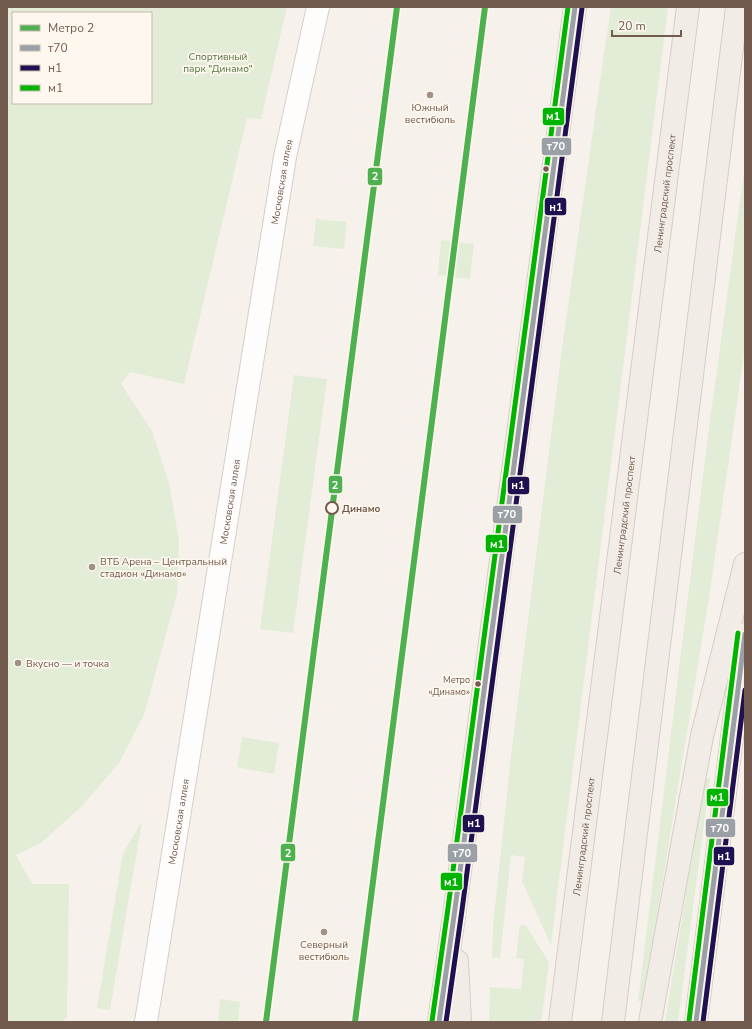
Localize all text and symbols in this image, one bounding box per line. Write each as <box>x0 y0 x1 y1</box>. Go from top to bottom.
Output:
legend <box>12 12 152 104</box>
scale bar <box>612 12 681 38</box>
text: 20 m <box>618 18 646 34</box>
text: Метро 2 <box>48 20 94 36</box>
text: т70 <box>48 40 68 56</box>
park label: Спортивный парк "Динамо" <box>183 50 253 76</box>
text: н1 <box>48 60 62 76</box>
text: м1 <box>48 80 63 96</box>
marker: Южный вестибюль <box>425 90 435 100</box>
place label: Южный вестибюль <box>405 101 455 127</box>
line badge: м1 <box>542 107 565 126</box>
text: м1 <box>546 109 560 124</box>
street label: Ленинградский проспект <box>651 133 680 254</box>
line badge: т70 <box>541 137 572 156</box>
street label: Московская аллея <box>268 138 297 226</box>
text: т70 <box>547 139 566 154</box>
unlabelled marker <box>541 164 551 174</box>
line badge: 2 <box>367 167 383 186</box>
text: 2 <box>372 169 379 184</box>
line badge: н1 <box>544 197 567 216</box>
text: н1 <box>549 200 563 215</box>
street label: Ленинградский проспект <box>611 454 639 575</box>
street label: Московская аллея <box>217 458 244 546</box>
line badge: 2 <box>328 475 343 494</box>
line badge: н1 <box>507 476 530 495</box>
text: 2 <box>332 478 339 493</box>
text: н1 <box>511 478 525 493</box>
marker: Динамо <box>325 501 339 515</box>
place label: Динамо <box>342 502 381 516</box>
line badge: т70 <box>492 505 523 524</box>
text: т70 <box>498 507 517 522</box>
line badge: м1 <box>485 534 508 553</box>
text: м1 <box>490 537 504 552</box>
place label: ВТБ Арена – Центральный стадион «Динамо» <box>100 555 227 581</box>
marker: ВТБ Арена – Центральный стадион «Динамо» <box>87 562 97 572</box>
place label: Вкусно — и точка <box>26 657 109 671</box>
marker: Вкусно — и точка <box>13 658 23 668</box>
place label: Метро «Динамо» <box>429 674 470 698</box>
marker: Метро «Динамо» <box>473 679 483 689</box>
street label: Ленинградский проспект <box>570 776 599 897</box>
street label: Московская аллея <box>165 778 193 866</box>
line badge: м1 <box>706 788 729 807</box>
text: м1 <box>710 790 724 805</box>
line badge: н1 <box>462 814 485 833</box>
text: н1 <box>467 816 481 831</box>
line badge: т70 <box>705 818 736 838</box>
text: т70 <box>711 821 730 836</box>
line badge: 2 <box>280 843 296 862</box>
line badge: т70 <box>447 843 478 863</box>
text: 2 <box>285 846 292 861</box>
text: т70 <box>453 846 472 861</box>
line badge: н1 <box>713 846 735 866</box>
text: н1 <box>717 849 731 864</box>
line badge: м1 <box>440 872 463 891</box>
text: м1 <box>444 875 458 890</box>
marker: Cеверный вестибюль <box>319 927 329 937</box>
place label: Cеверный вестибюль <box>299 938 349 964</box>

